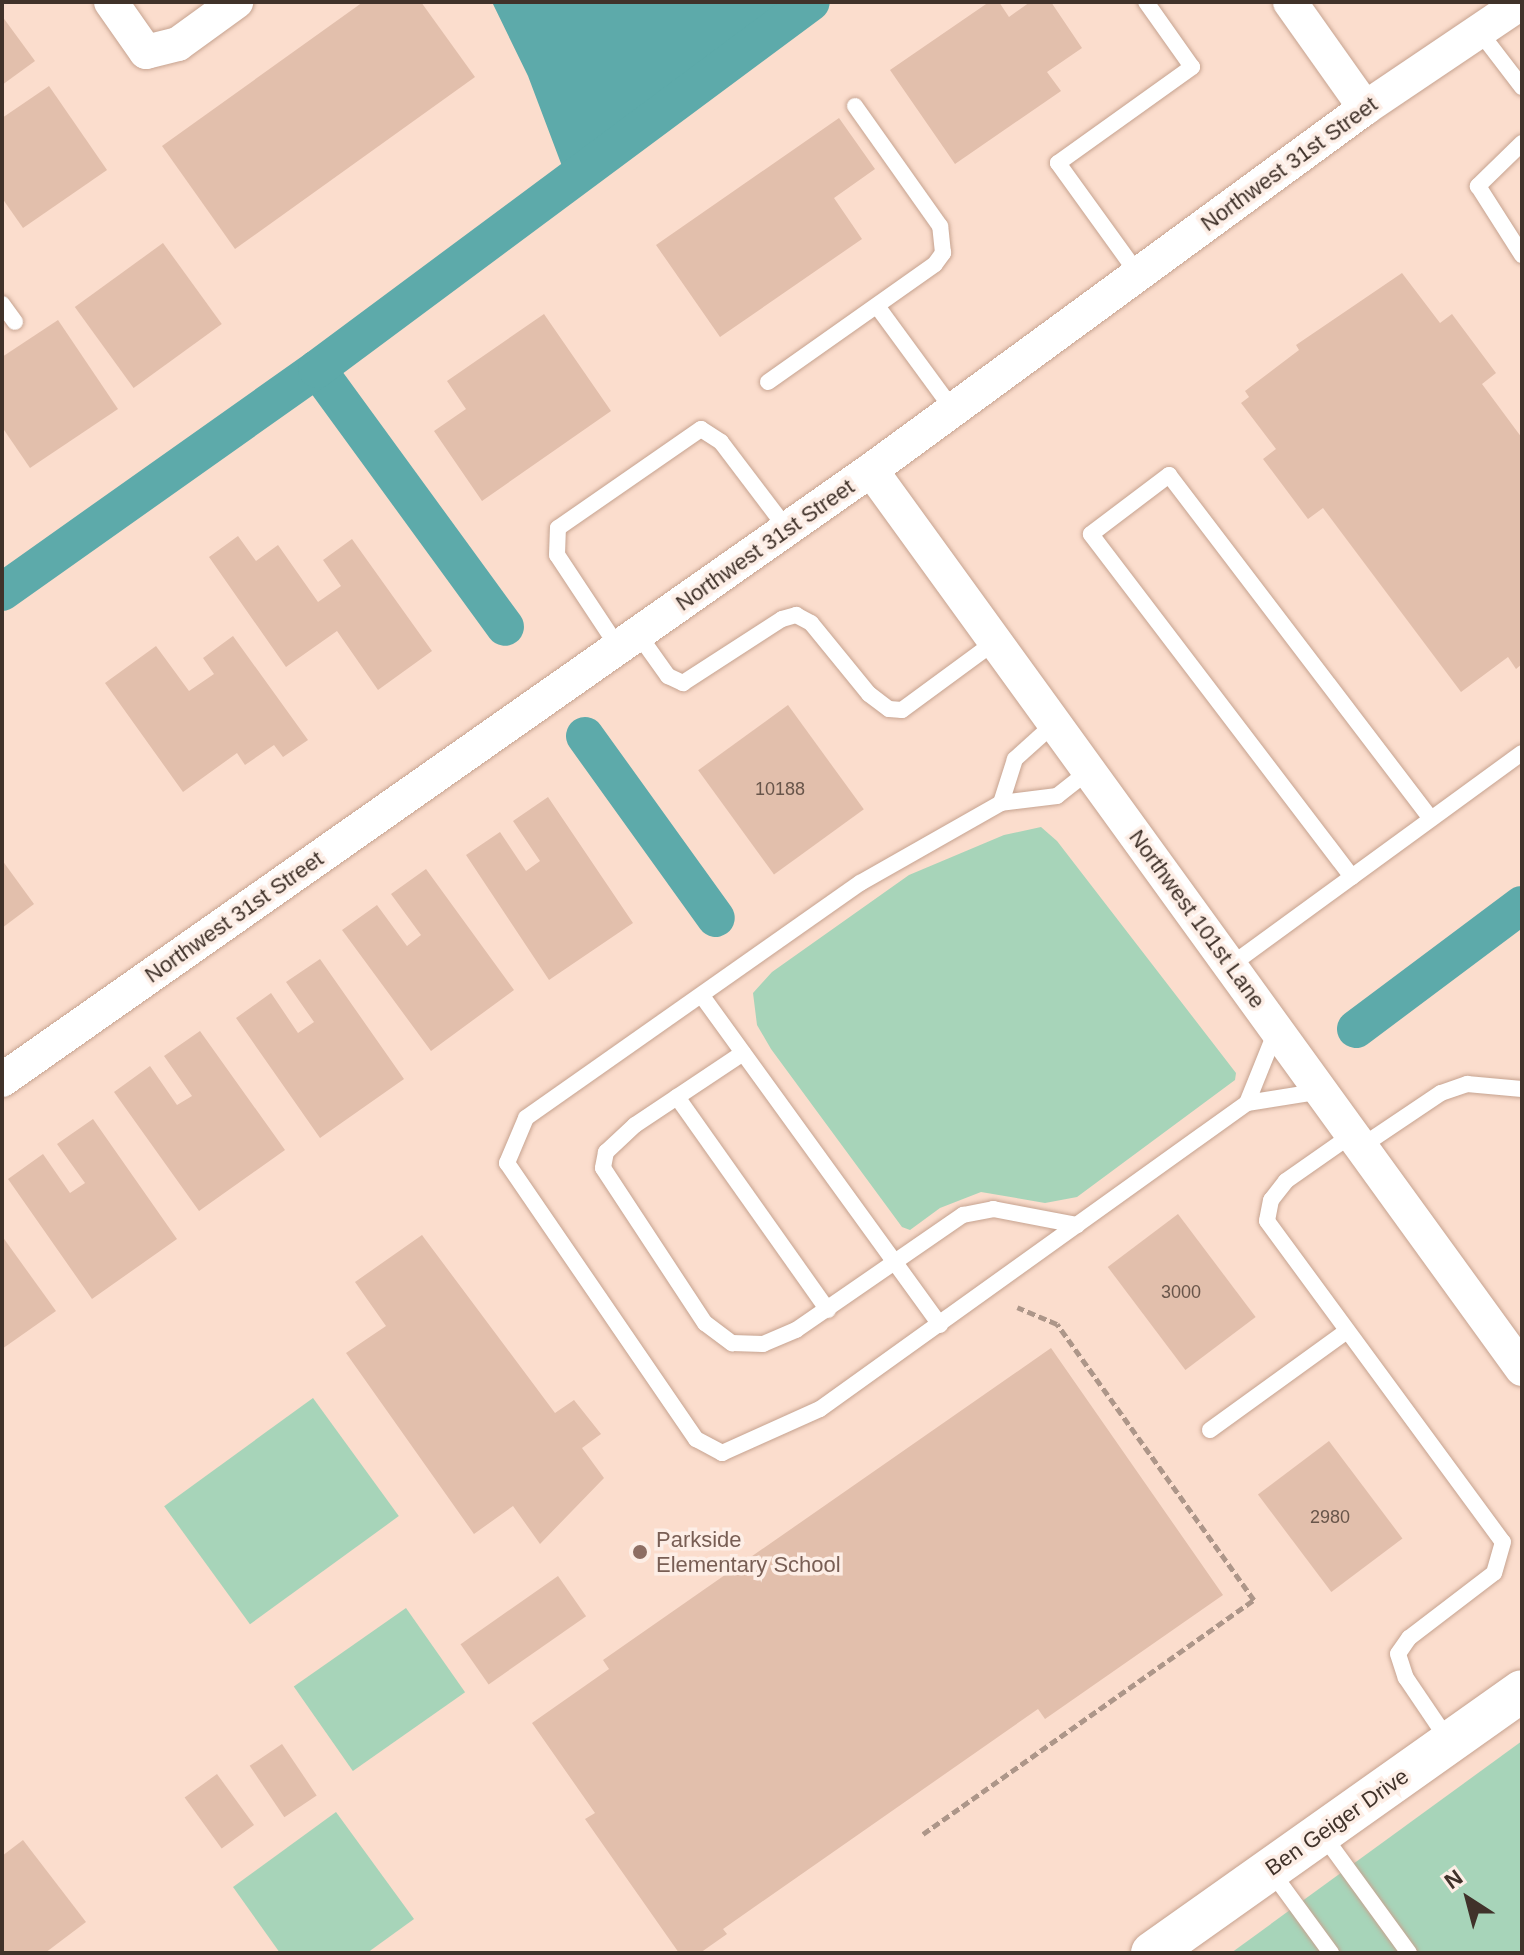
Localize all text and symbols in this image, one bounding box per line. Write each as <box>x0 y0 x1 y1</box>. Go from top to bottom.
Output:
street label: Northwest 31st Street <box>1196 91 1382 237</box>
street label: Northwest 31st Street <box>671 474 859 616</box>
house number: 10188 <box>755 778 805 800</box>
street label: Northwest 101st Lane <box>1123 825 1271 1013</box>
street label: Northwest 31st Street <box>140 846 328 988</box>
house number: 3000 <box>1161 1281 1201 1303</box>
house number: 2980 <box>1310 1506 1350 1528</box>
place label: Parkside Elementary School <box>656 1526 841 1578</box>
marker: Parkside Elementary School <box>631 1543 649 1561</box>
street label: Ben Geiger Drive <box>1260 1763 1414 1881</box>
north arrow <box>1428 1859 1508 1939</box>
text: N <box>1440 1864 1467 1894</box>

